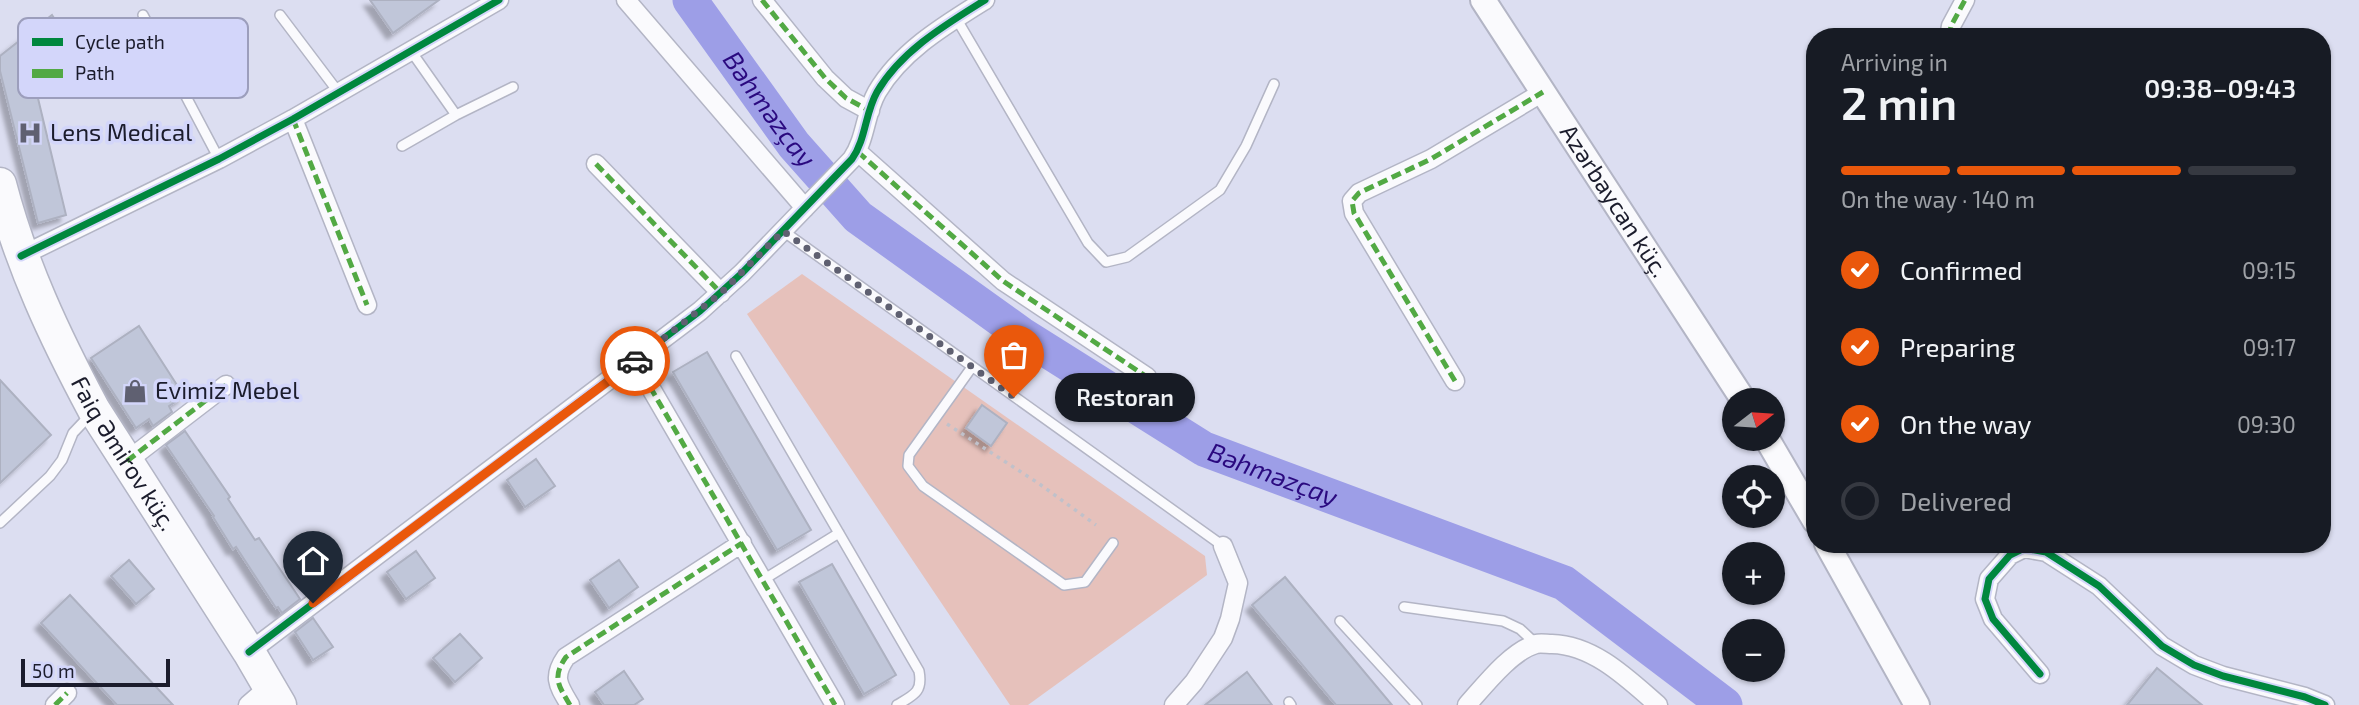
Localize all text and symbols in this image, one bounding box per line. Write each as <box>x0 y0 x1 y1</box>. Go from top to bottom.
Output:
legend <box>18 18 248 98</box>
text: Cycle path <box>75 30 165 53</box>
water label: Bəhməzçay <box>718 44 823 173</box>
text: Arriving in <box>1841 48 1948 76</box>
text: Path <box>75 61 115 84</box>
text: 09:38–09:43 <box>2144 72 2296 103</box>
text: 2 min <box>1841 74 1957 129</box>
place label: Lens Medical <box>50 117 192 146</box>
street label: Azərbaycan küç. <box>1555 118 1675 282</box>
hospital icon: Lens Medical <box>16 119 44 147</box>
text: On the way · 140 m <box>1841 185 2035 213</box>
icon: check <box>1841 251 1879 289</box>
text: Confirmed <box>1900 254 2023 285</box>
text: 09:15 <box>2242 256 2296 284</box>
pin <box>984 325 1044 397</box>
courier <box>600 326 670 396</box>
icon: check <box>1841 328 1879 366</box>
text: Preparing <box>1900 331 2015 362</box>
text: 09:17 <box>2243 333 2296 361</box>
icon: bag <box>995 336 1033 374</box>
icon: car <box>616 342 654 380</box>
street label: Faiq Əmirov küç. <box>66 371 183 536</box>
callout: Restoran <box>1056 372 1196 422</box>
place label: Evimiz Mebel <box>155 375 299 404</box>
shop icon: Evimiz Mebel <box>121 377 149 405</box>
text: Restoran <box>1076 383 1174 411</box>
north arrow <box>1722 388 1785 452</box>
map controls <box>1722 388 1785 682</box>
icon: check <box>1841 405 1879 443</box>
text: On the way <box>1900 408 2031 439</box>
text: 09:30 <box>2237 410 2296 438</box>
water label: Bəhməzçay <box>1204 435 1343 512</box>
button: locate <box>1722 465 1785 528</box>
text: Delivered <box>1900 485 2012 516</box>
pin <box>283 531 343 603</box>
icon: home <box>294 542 332 580</box>
button: + <box>1722 542 1785 605</box>
button: − <box>1722 619 1785 682</box>
scale bar <box>21 656 170 688</box>
text: 50 m <box>32 659 75 682</box>

